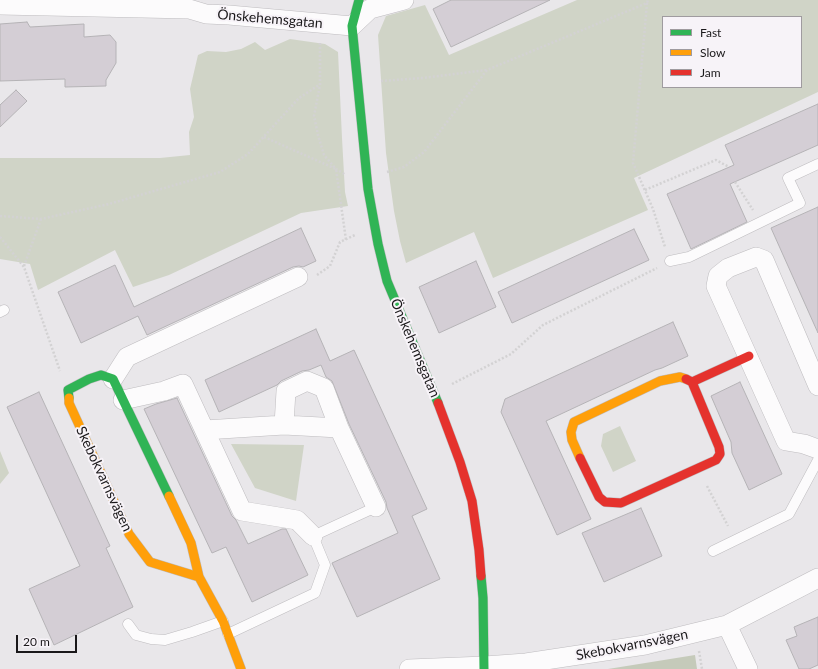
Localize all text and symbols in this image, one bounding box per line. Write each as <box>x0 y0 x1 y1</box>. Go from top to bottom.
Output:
street label: Önskehemsgatan <box>217 6 323 32</box>
legend <box>662 16 802 88</box>
text: Fast <box>700 25 721 40</box>
text: Slow <box>700 45 725 60</box>
text: Jam <box>700 65 721 80</box>
street label: Önskehemsgatan <box>387 296 443 400</box>
street label: Skebokvarnsvägen <box>72 424 136 534</box>
street label: Skebokvarnsvägen <box>575 626 689 664</box>
scale bar <box>18 627 79 653</box>
text: 20 m <box>23 634 50 649</box>

